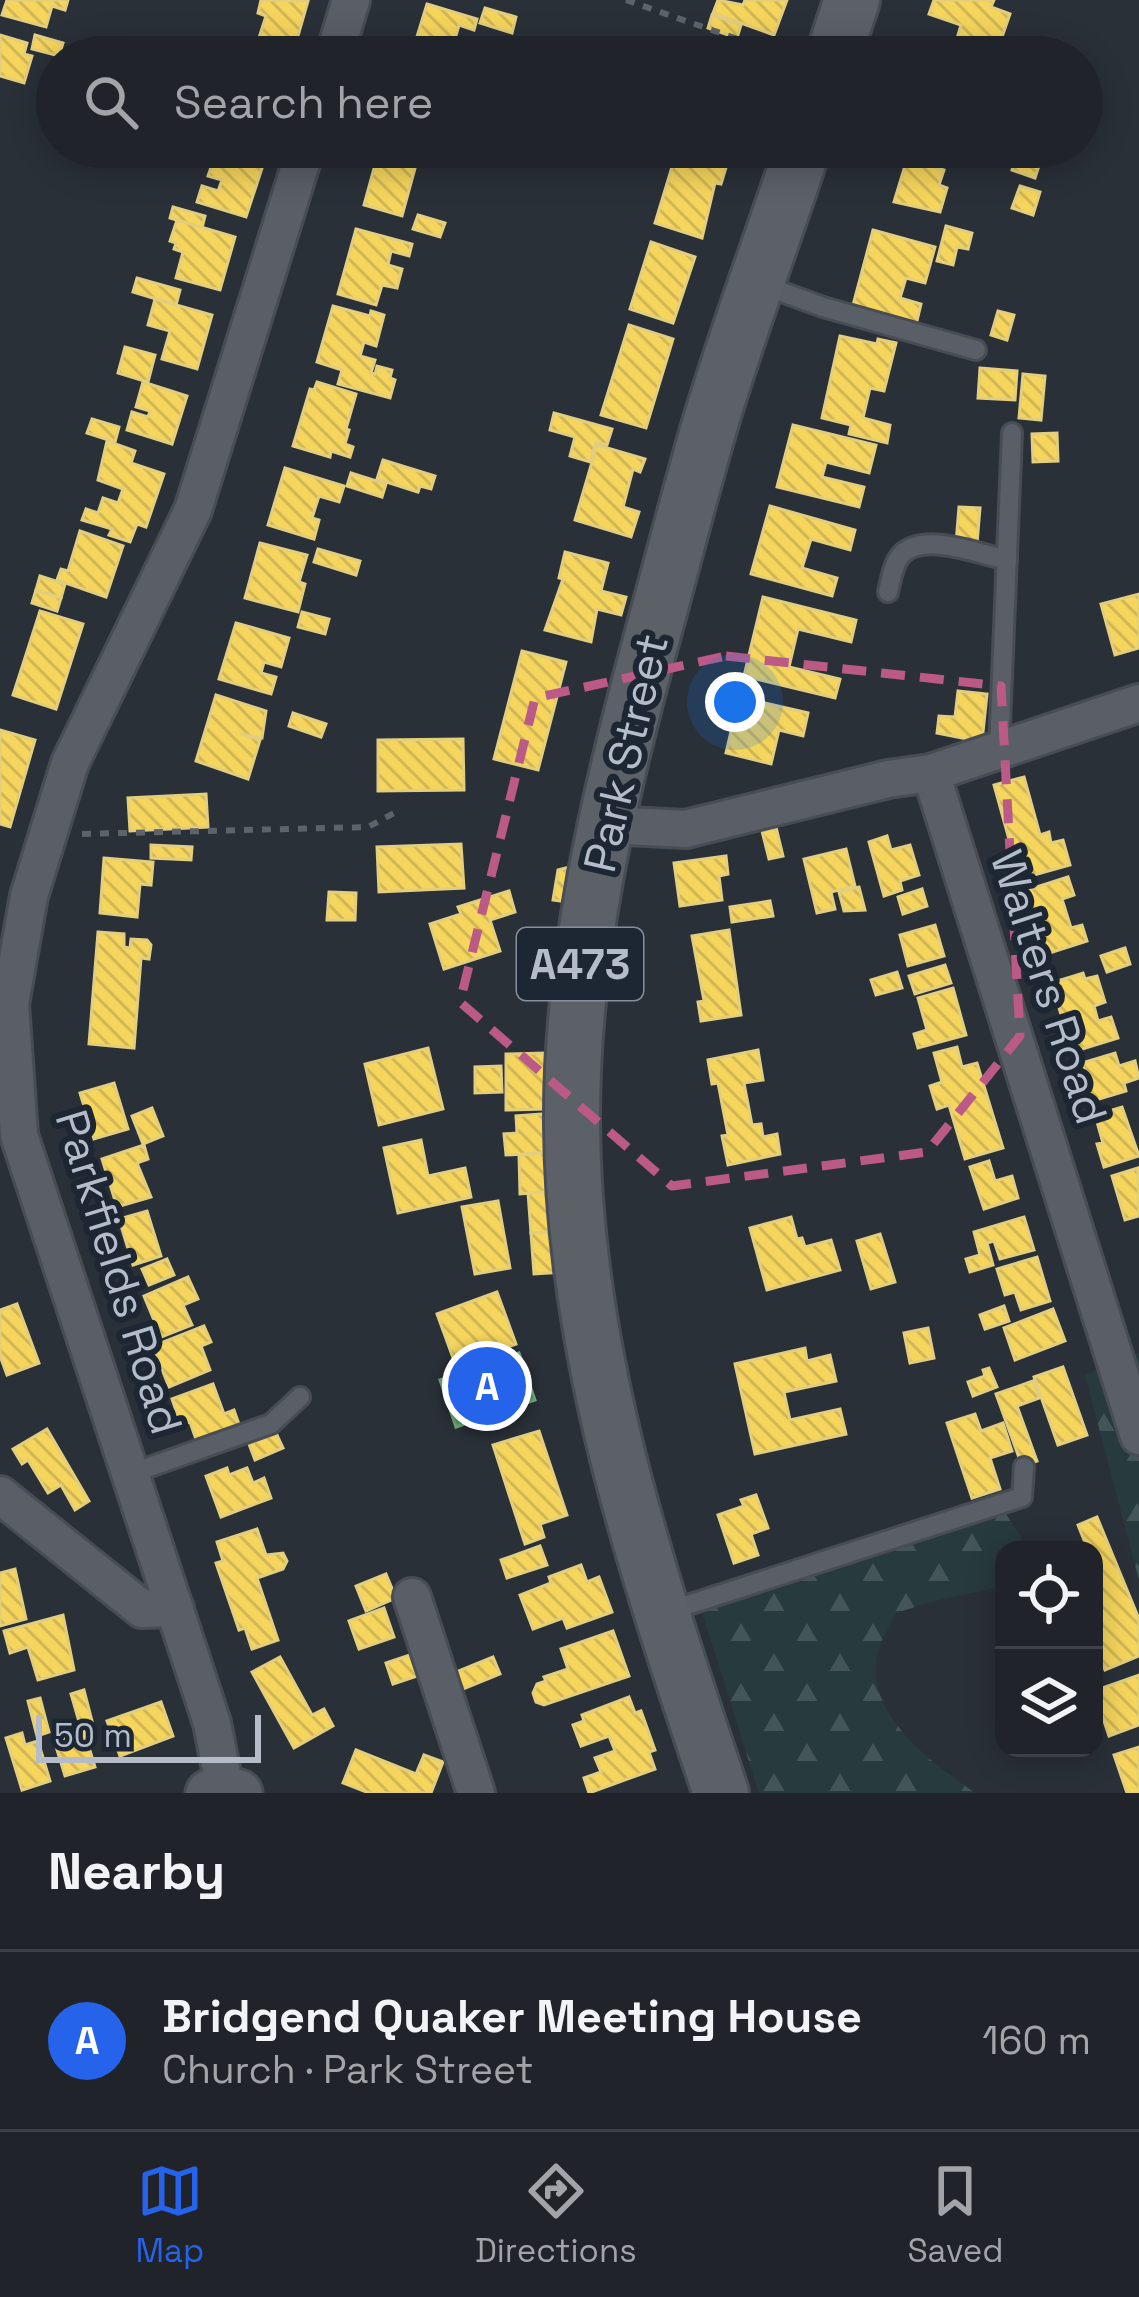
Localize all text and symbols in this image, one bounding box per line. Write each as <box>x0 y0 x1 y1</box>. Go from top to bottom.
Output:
search box <box>36 36 1103 168</box>
icon: search <box>78 69 144 135</box>
text: Search here <box>174 74 433 131</box>
street label: Park Street <box>571 628 681 878</box>
your location <box>705 672 765 732</box>
street label: Walters Road <box>978 843 1120 1131</box>
road number: A473 <box>517 928 643 1000</box>
street label: Parkfields Road <box>43 1103 195 1441</box>
pin: A <box>448 1341 526 1431</box>
map controls <box>995 1541 1103 1757</box>
button: locate <box>995 1541 1103 1649</box>
button: layers <box>995 1649 1103 1757</box>
scale bar <box>36 1709 261 1762</box>
text: 50 m <box>54 1715 132 1757</box>
text: Nearby <box>48 1839 225 1904</box>
text: Bridgend Quaker Meeting House <box>162 1988 862 2045</box>
text: A <box>75 2016 99 2065</box>
text: 160 m <box>982 2016 1091 2065</box>
text: Church · Park Street <box>162 2045 533 2094</box>
tab: Map <box>135 2158 204 2272</box>
tab: Directions <box>475 2158 637 2272</box>
tab: Saved <box>907 2158 1004 2272</box>

